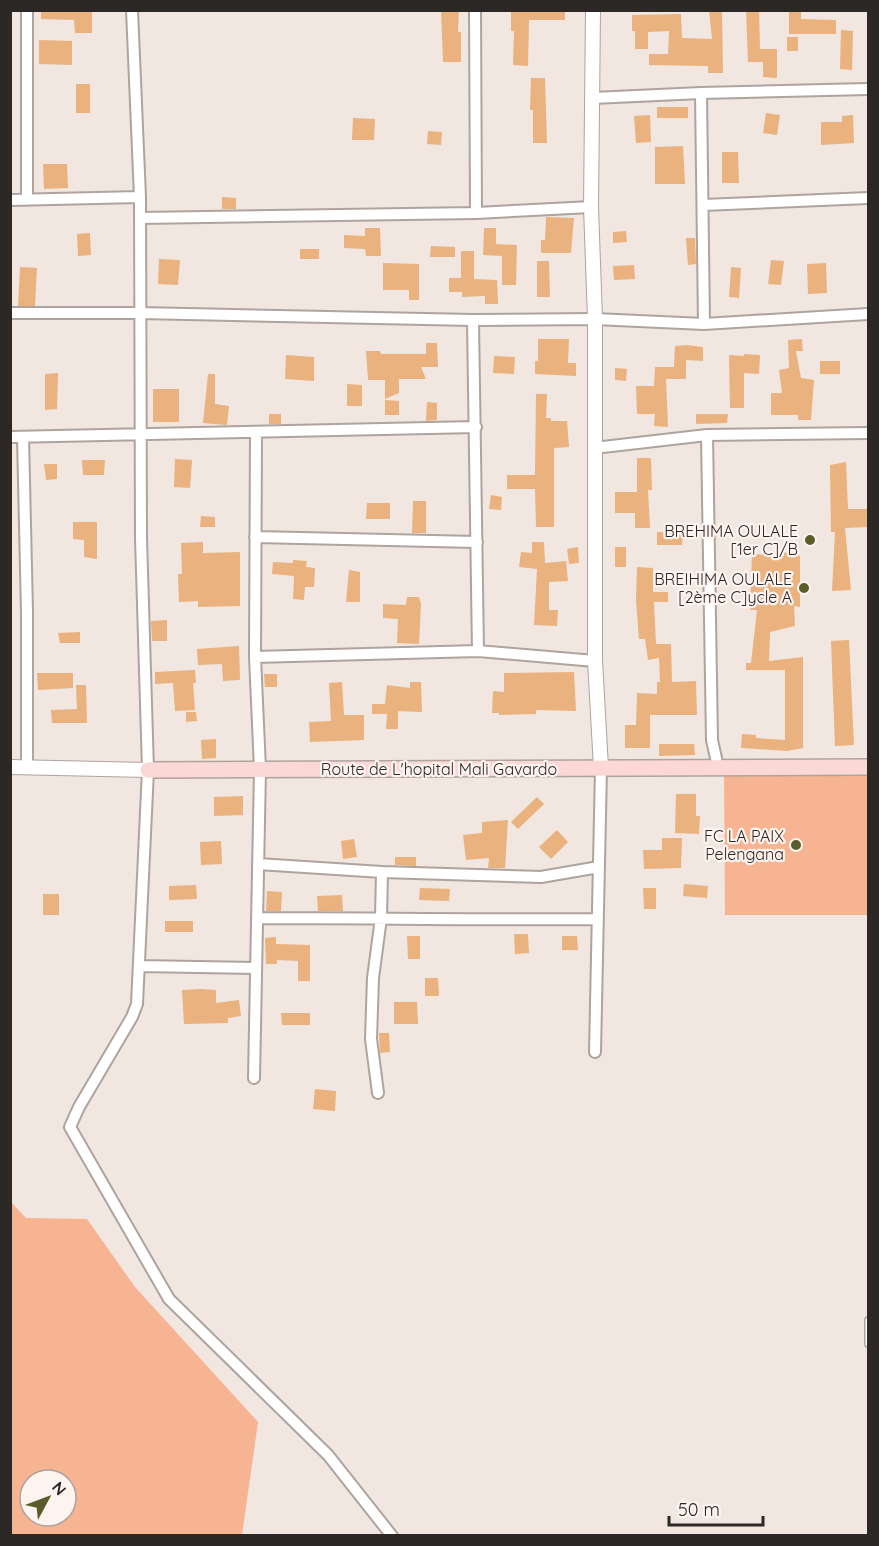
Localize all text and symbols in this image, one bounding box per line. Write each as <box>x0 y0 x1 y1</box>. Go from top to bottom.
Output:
place label: BREHIMA OULALE [1er C]/B <box>664 521 798 559</box>
marker: BREHIMA OULALE [1er C]/B <box>803 533 817 547</box>
place label: BREIHIMA OULALE [2ème C]ycle A <box>654 569 792 607</box>
marker: BREIHIMA OULALE [2ème C]ycle A <box>797 581 811 595</box>
street label: Route de L'hopital Mali Gavardo <box>321 759 557 779</box>
place label: FC LA PAIX Pelengana <box>704 826 784 864</box>
marker: FC LA PAIX Pelengana <box>789 838 803 852</box>
north arrow <box>18 1468 78 1528</box>
text: N <box>48 1477 71 1499</box>
scale bar <box>669 1489 764 1527</box>
text: 50 m <box>678 1498 720 1521</box>

